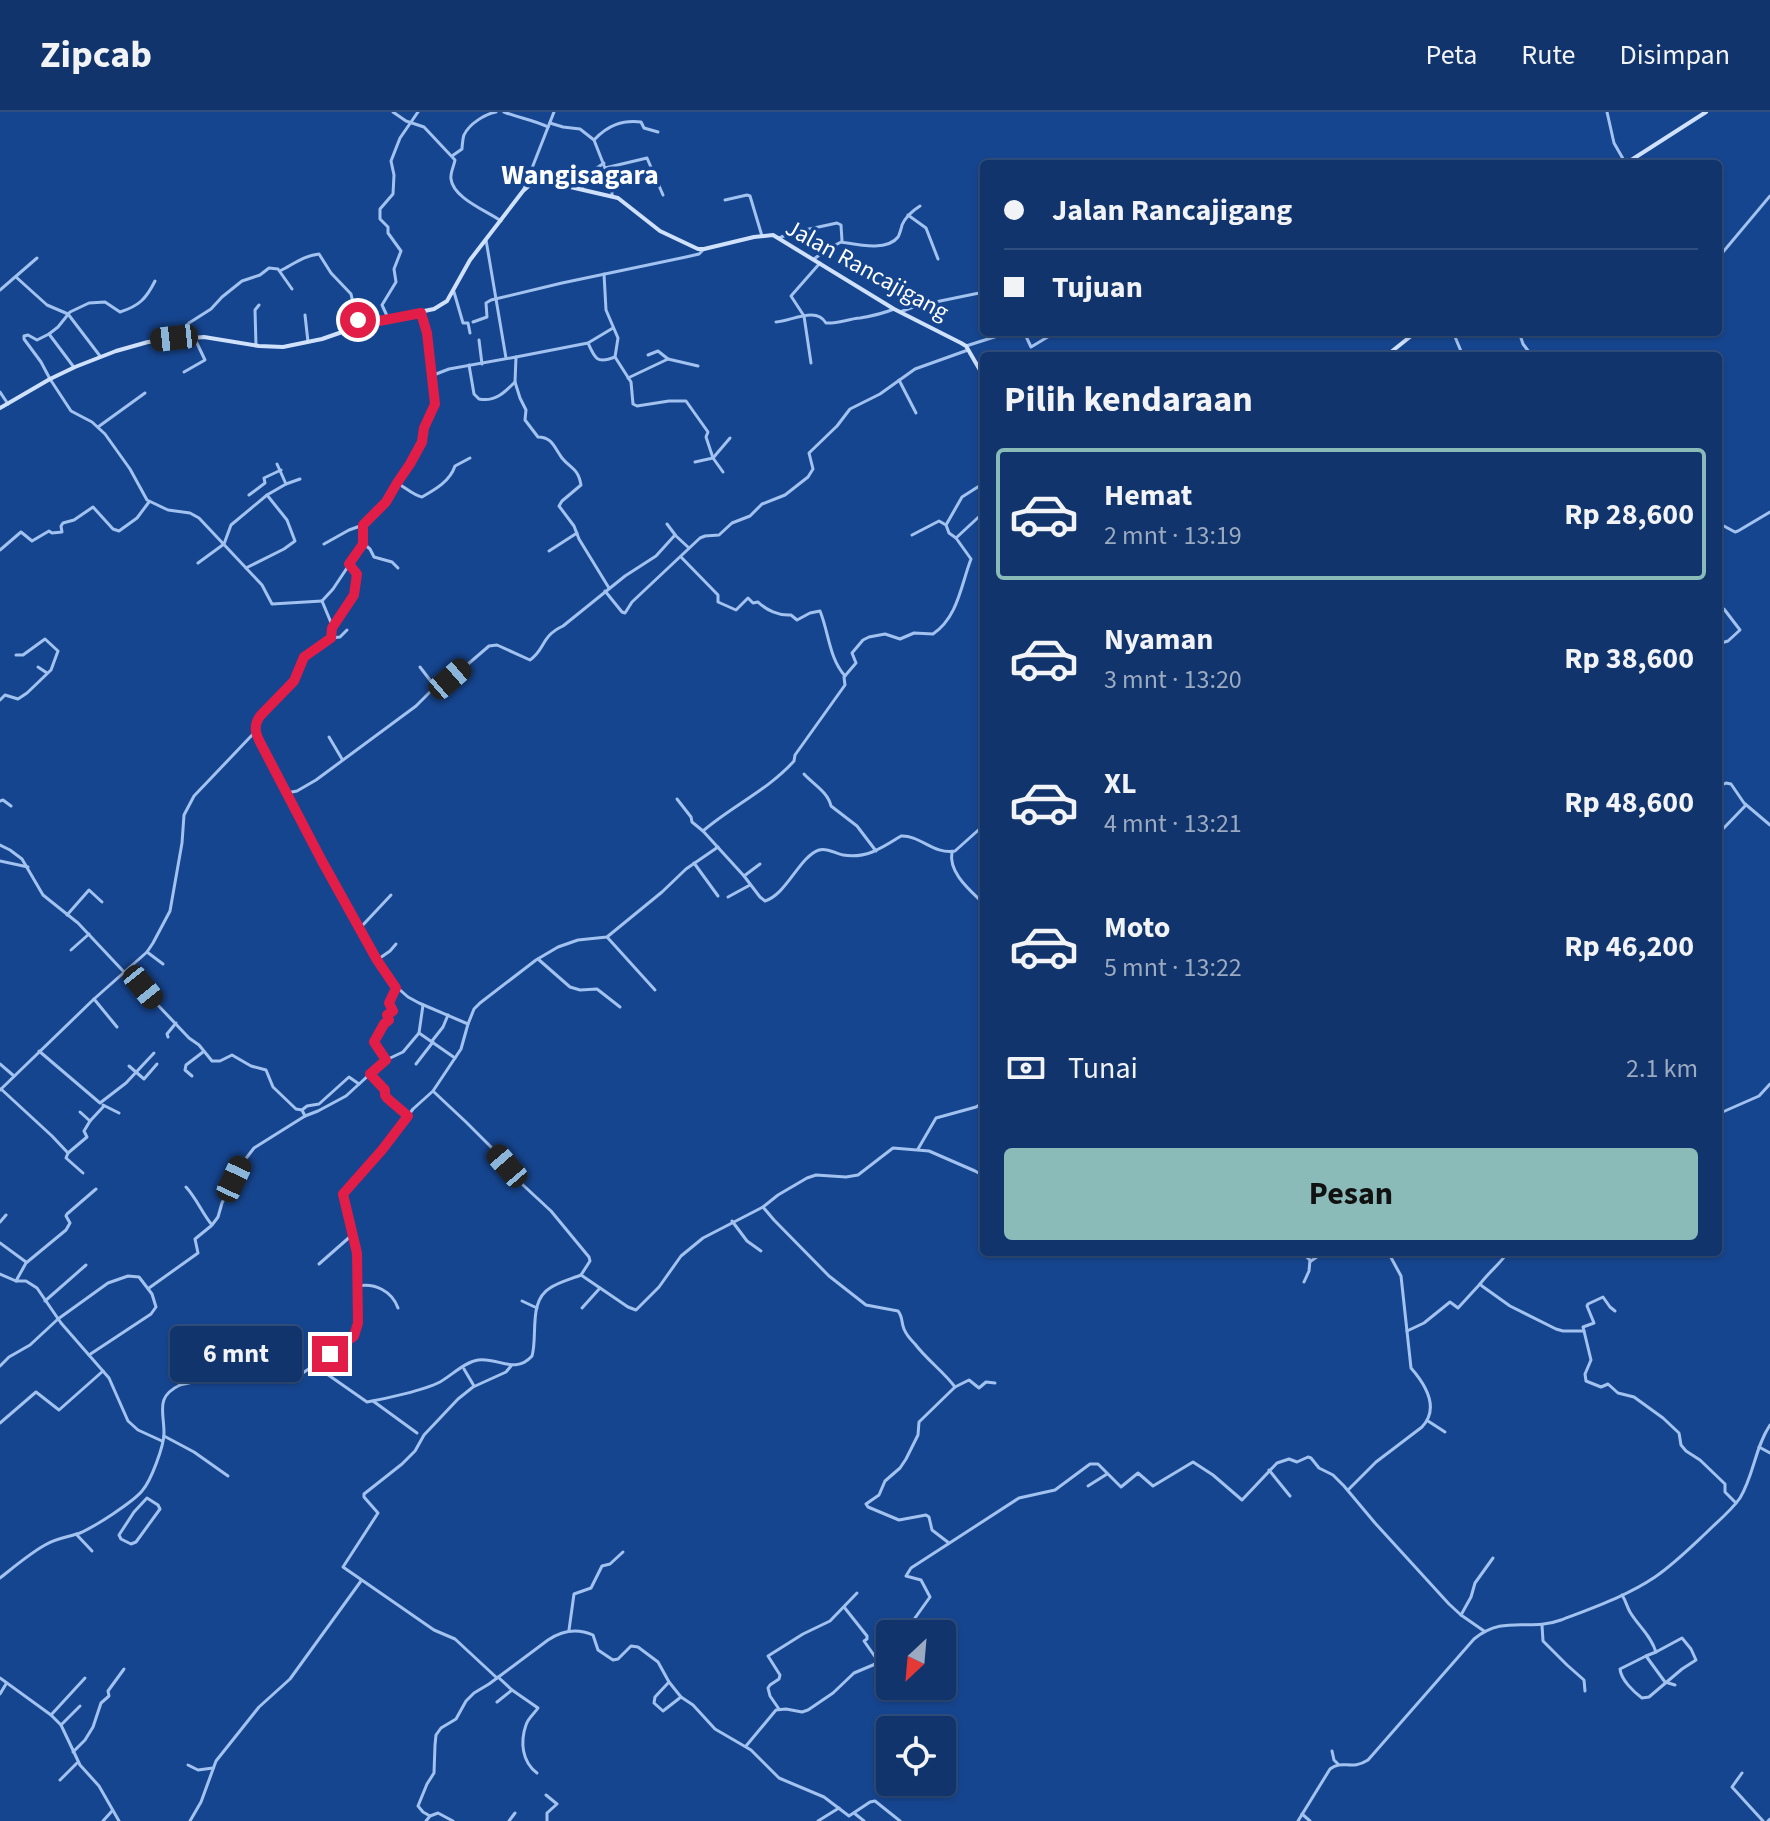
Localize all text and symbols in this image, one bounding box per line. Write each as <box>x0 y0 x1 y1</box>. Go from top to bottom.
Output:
text: Zipcab <box>40 28 152 82</box>
text: Peta <box>1426 35 1477 75</box>
text: Rute <box>1521 35 1575 75</box>
text: Disimpan <box>1619 35 1730 75</box>
district label: Wangisagara <box>501 155 659 195</box>
text: Jalan Rancajigang <box>1052 189 1292 232</box>
street label: Jalan Rancajigang <box>779 211 955 329</box>
text: Tujuan <box>1052 266 1143 309</box>
route start <box>340 302 376 338</box>
car <box>149 324 199 352</box>
text: Pilih kendaraan <box>1004 374 1253 425</box>
text: Hemat <box>1104 474 1192 517</box>
icon: car <box>1008 478 1080 550</box>
text: Rp 28,600 <box>1564 493 1694 536</box>
text: 2 mnt · 13:19 <box>1104 517 1242 554</box>
text: Nyaman <box>1104 618 1213 661</box>
icon: car <box>1008 622 1080 694</box>
text: Rp 38,600 <box>1564 637 1694 680</box>
car <box>424 654 476 704</box>
text: 3 mnt · 13:20 <box>1104 661 1242 698</box>
text: XL <box>1104 762 1137 805</box>
icon: car <box>1008 766 1080 838</box>
text: Rp 48,600 <box>1564 781 1694 824</box>
text: 4 mnt · 13:21 <box>1104 805 1242 842</box>
text: Moto <box>1104 906 1170 949</box>
icon: car <box>1008 910 1080 982</box>
text: Rp 46,200 <box>1564 925 1694 968</box>
text: 5 mnt · 13:22 <box>1104 949 1242 986</box>
car <box>119 961 167 1013</box>
icon: cash <box>1004 1046 1048 1090</box>
text: Tunai <box>1068 1047 1138 1090</box>
text: 2.1 km <box>1626 1050 1698 1087</box>
car <box>482 1140 532 1192</box>
button: Pesan <box>1004 1148 1698 1240</box>
car <box>213 1152 255 1206</box>
callout: 6 mnt <box>170 1326 302 1382</box>
text: 6 mnt <box>203 1335 269 1372</box>
route end <box>312 1336 348 1372</box>
north arrow <box>876 1620 956 1700</box>
map controls <box>876 1620 956 1796</box>
button: locate <box>876 1716 956 1796</box>

